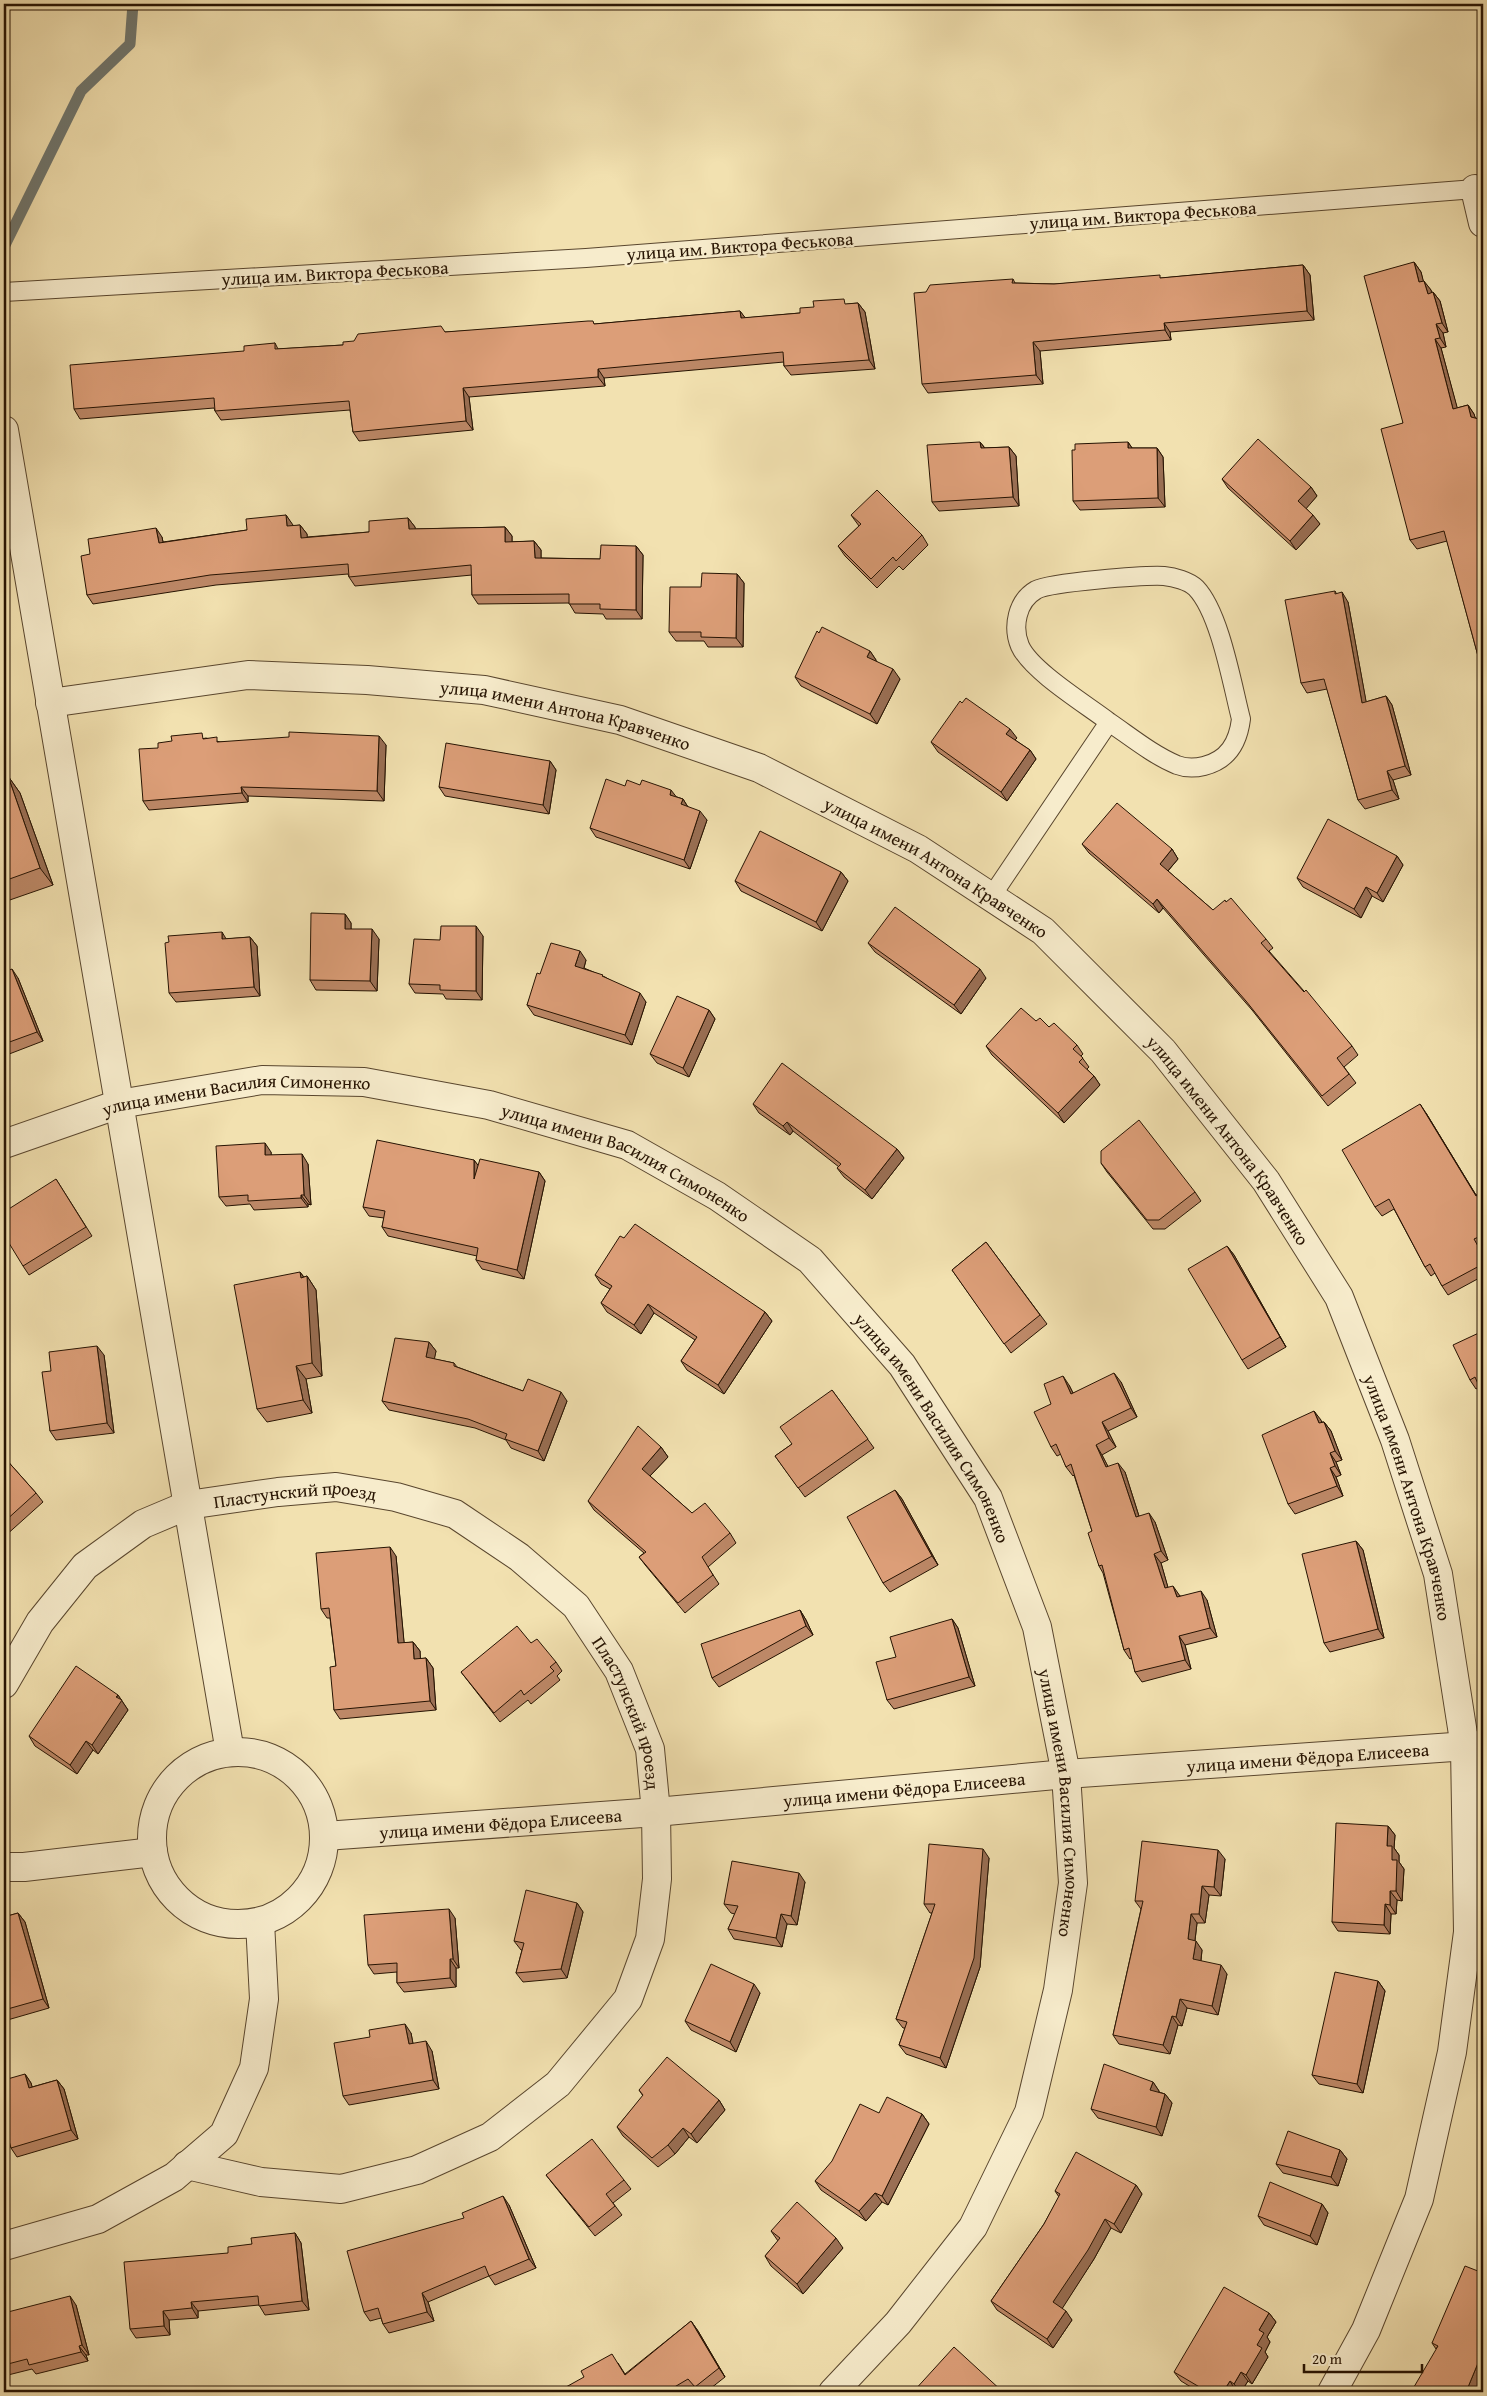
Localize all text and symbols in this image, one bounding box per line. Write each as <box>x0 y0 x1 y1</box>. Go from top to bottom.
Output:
street label: улица им. Виктора Феськова <box>1028 194 1258 236</box>
street label: улица им. Виктора Феськова <box>625 225 855 267</box>
street label: улица им. Виктора Феськова <box>220 254 450 292</box>
street label: улица имени Антона Кравченко <box>438 673 694 757</box>
street label: улица имени Антона Кравченко <box>818 789 1054 944</box>
street label: улица имени Антона Кравченко <box>1140 1028 1316 1250</box>
street label: улица имени Василия Симоненко <box>97 1066 373 1123</box>
street label: улица имени Василия Симоненко <box>497 1095 756 1229</box>
street label: улица имени Василия Симоненко <box>848 1306 1017 1547</box>
street label: улица имени Антона Кравченко <box>1357 1369 1459 1622</box>
street label: Пластунский проезд <box>212 1473 379 1515</box>
street label: Пластунский проезд <box>586 1630 667 1791</box>
street label: улица имени Василия Симоненко <box>1032 1665 1087 1939</box>
street label: улица имени Фёдора Елисеева <box>1185 1735 1430 1779</box>
street label: улица имени Фёдора Елисеева <box>781 1764 1027 1814</box>
street label: улица имени Фёдора Елисеева <box>377 1801 623 1846</box>
scale bar <box>1304 2341 1422 2373</box>
text: 20 m <box>1312 2348 1343 2369</box>

